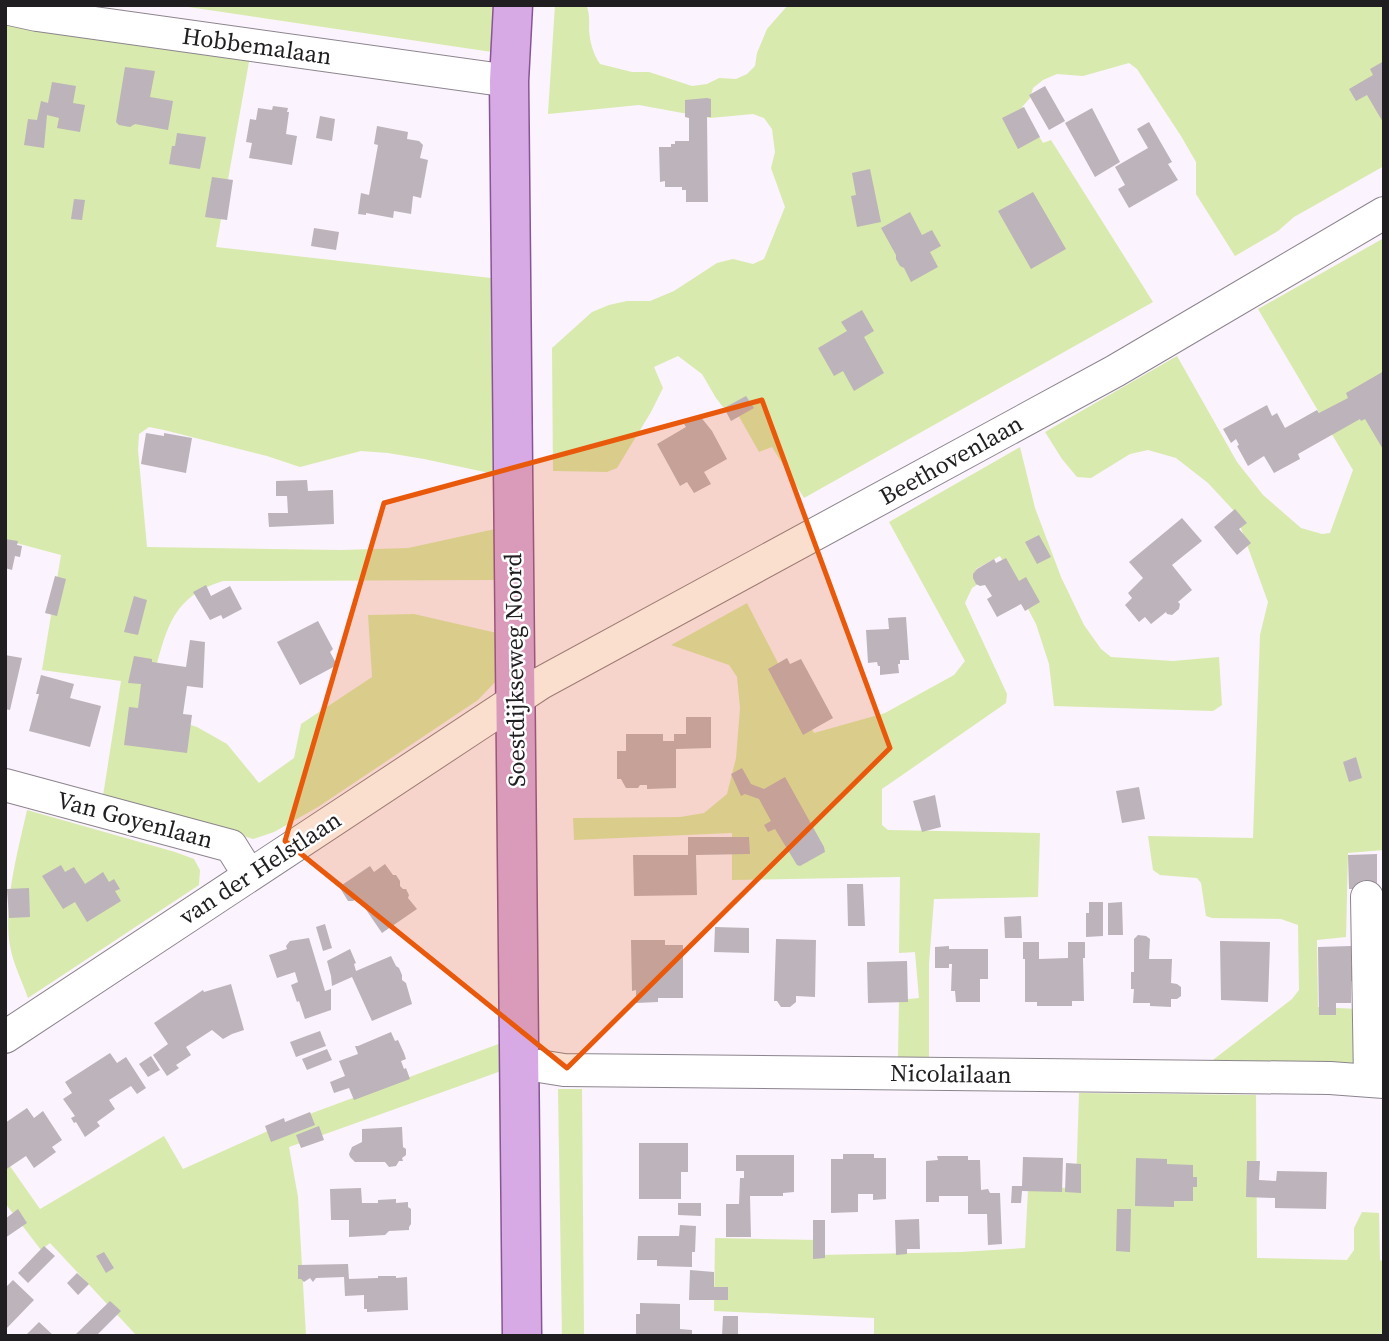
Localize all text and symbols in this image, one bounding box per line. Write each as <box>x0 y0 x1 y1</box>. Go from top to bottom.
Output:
street label: Hobbemalaan <box>180 19 334 72</box>
street label: Beethovenlaan <box>873 407 1028 513</box>
street label: Soestdijkseweg Noord <box>496 552 533 787</box>
street label: Van Goyenlaan <box>54 783 217 856</box>
street label: van der Helstlaan <box>172 803 347 932</box>
street label: Nicolailaan <box>890 1056 1012 1091</box>

